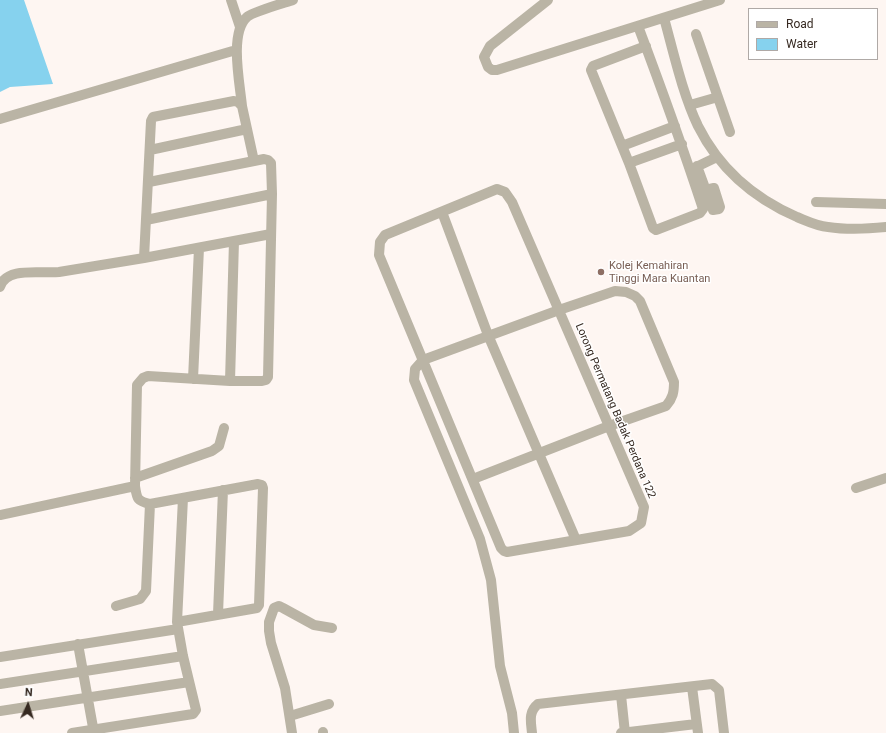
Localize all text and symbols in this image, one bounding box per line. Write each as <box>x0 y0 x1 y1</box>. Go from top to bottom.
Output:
legend <box>748 8 878 60</box>
text: Road <box>786 17 814 31</box>
text: Water <box>786 37 817 51</box>
place label: Kolej Kemahiran Tinggi Mara Kuantan <box>609 259 710 285</box>
marker: Kolej Kemahiran Tinggi Mara Kuantan <box>596 267 606 277</box>
street label: Lorong Permatang Badak Perdana 122 <box>572 321 658 501</box>
north arrow <box>8 685 48 725</box>
text: N <box>25 686 33 699</box>

